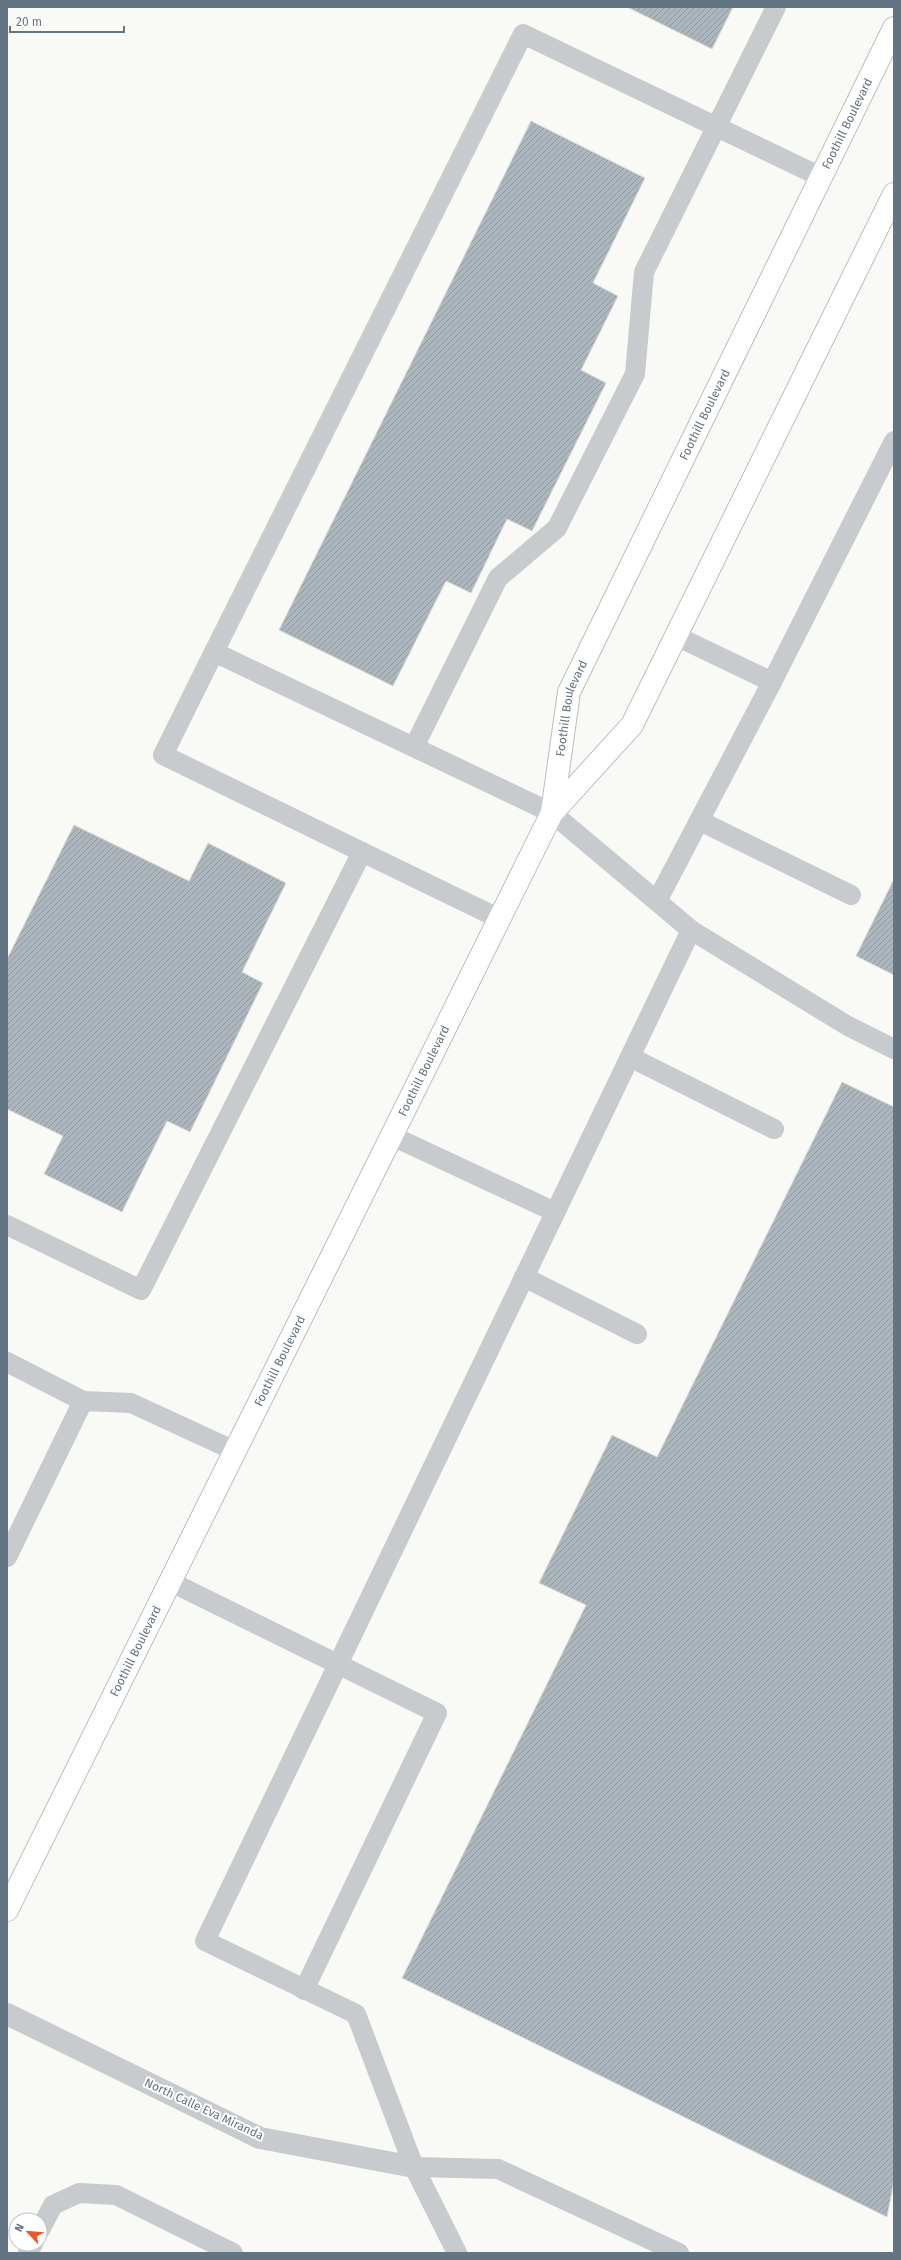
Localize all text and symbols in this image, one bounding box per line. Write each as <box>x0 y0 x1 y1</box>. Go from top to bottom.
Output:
scale bar <box>10 8 124 34</box>
text: 20 m <box>16 15 42 29</box>
street label: Foothill Boulevard <box>819 76 875 171</box>
street label: Foothill Boulevard <box>677 367 733 462</box>
street label: Foothill Boulevard <box>553 658 590 757</box>
street label: Foothill Boulevard <box>395 1023 452 1119</box>
street label: Foothill Boulevard <box>251 1313 308 1409</box>
street label: Foothill Boulevard <box>107 1603 164 1699</box>
street label: North Calle Eva Miranda <box>142 2075 266 2143</box>
north arrow <box>8 2212 48 2252</box>
text: N <box>12 2222 27 2234</box>

